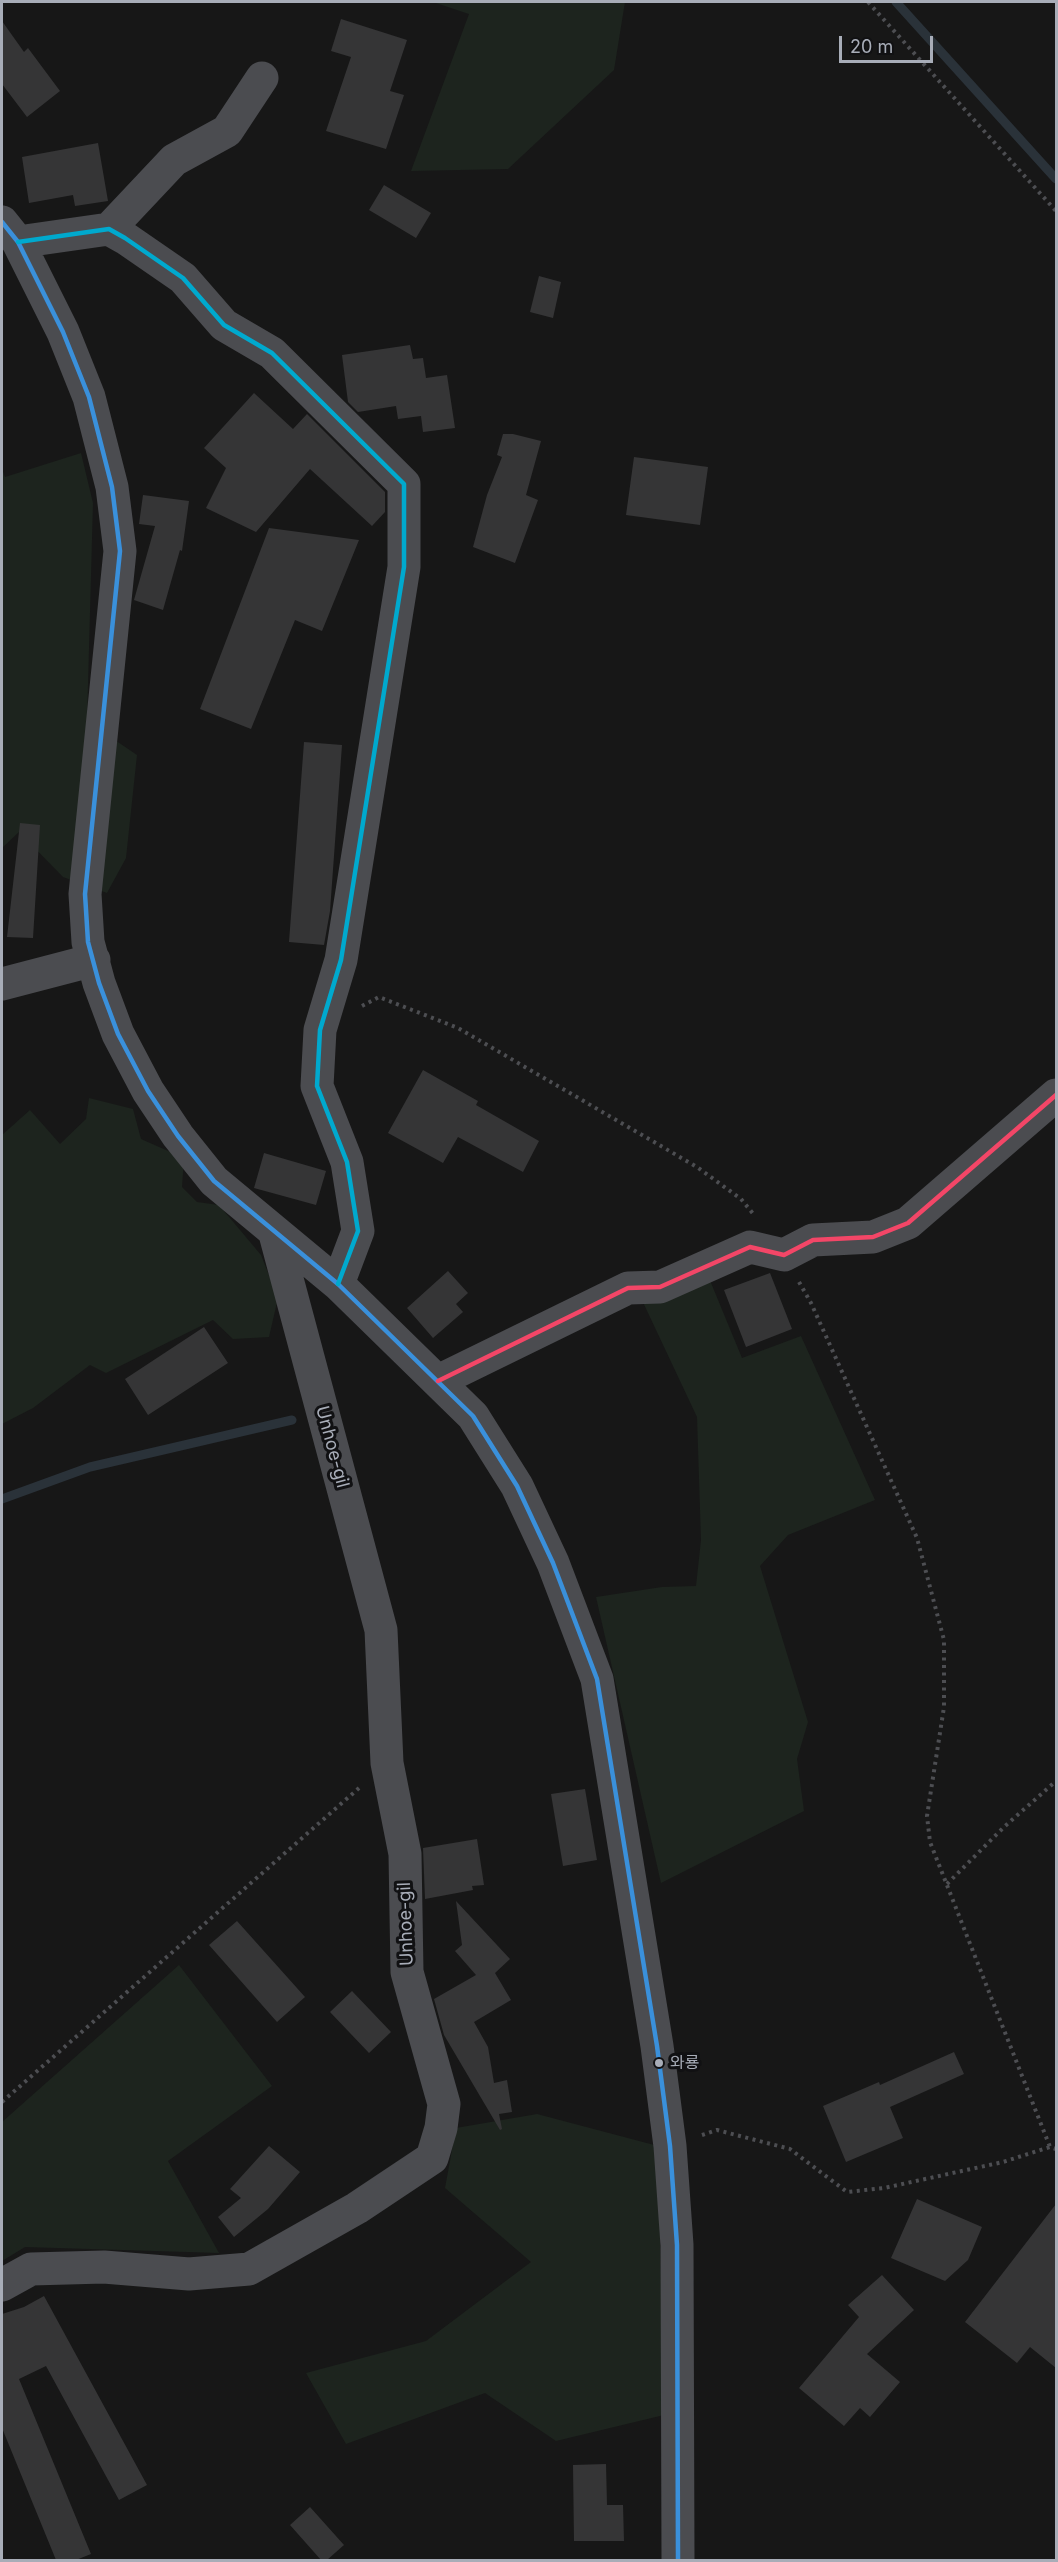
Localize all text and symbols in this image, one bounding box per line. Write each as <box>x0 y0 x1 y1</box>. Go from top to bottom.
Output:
scale bar <box>842 24 936 62</box>
text: 20 m <box>850 36 893 57</box>
street label: Unhoe-gil <box>311 1404 353 1490</box>
street label: Unhoe-gil <box>394 1882 418 1966</box>
place label: 와룡 <box>670 2053 699 2073</box>
marker: 와룡 <box>653 2057 665 2069</box>

